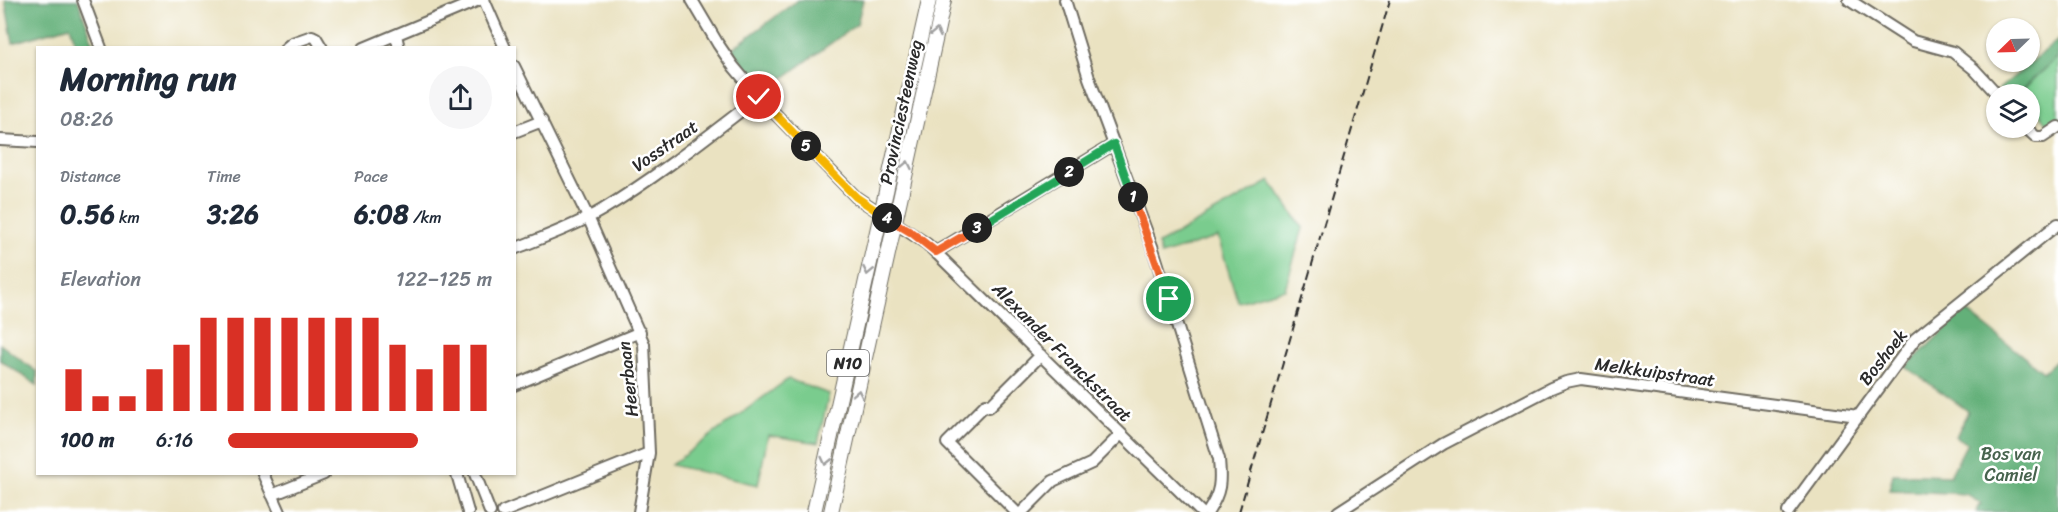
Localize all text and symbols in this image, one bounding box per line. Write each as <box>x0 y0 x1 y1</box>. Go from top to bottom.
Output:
north arrow <box>1986 18 2040 72</box>
map controls <box>1986 18 2040 138</box>
one-way arrow <box>929 28 942 38</box>
street label: Provinciesteenweg <box>870 36 932 188</box>
text: Morning run <box>60 50 236 108</box>
button: share <box>429 66 492 129</box>
pin <box>733 71 784 122</box>
icon: check <box>742 80 775 113</box>
button: layers <box>1986 84 2040 138</box>
text: 08:26 <box>60 102 114 137</box>
street label: Vosstraat <box>625 111 705 181</box>
pin: 5 <box>791 131 821 161</box>
text: 5 <box>801 131 811 160</box>
pin: 2 <box>1054 157 1084 187</box>
text: 2 <box>1064 157 1074 186</box>
one-way arrow <box>900 161 913 171</box>
text: Distance <box>60 162 121 191</box>
text: Time <box>207 162 241 191</box>
text: Pace <box>354 162 388 191</box>
pin: 1 <box>1118 182 1148 212</box>
text: 1 <box>1130 182 1136 211</box>
text: 0.56 <box>60 191 115 237</box>
text: 3:26 <box>207 191 259 237</box>
text: 6:08 <box>354 191 409 237</box>
text: km <box>115 203 140 232</box>
text: /km <box>409 203 442 232</box>
pin: 4 <box>872 203 902 233</box>
text: 4 <box>882 203 892 232</box>
pin: 3 <box>962 213 992 243</box>
text: 3 <box>973 213 981 242</box>
text: Elevation <box>60 262 141 297</box>
text: 122–125 m <box>396 262 492 297</box>
one-way arrow <box>862 266 875 276</box>
street label: Alexander Franckstraat <box>983 273 1140 430</box>
pin <box>1143 273 1194 324</box>
icon: arrive <box>1152 282 1185 315</box>
street label: Boshoek <box>1850 321 1916 393</box>
street label: Heerbaan <box>608 339 648 419</box>
street label: Melkkuipstraat <box>1593 348 1717 396</box>
road number: N10 <box>827 350 869 376</box>
one-way arrow <box>851 389 864 399</box>
text: 100 m <box>60 423 114 458</box>
text: 6:16 <box>156 423 193 458</box>
park label: Bos van Camiel <box>1981 438 2042 491</box>
one-way arrow <box>820 456 833 466</box>

